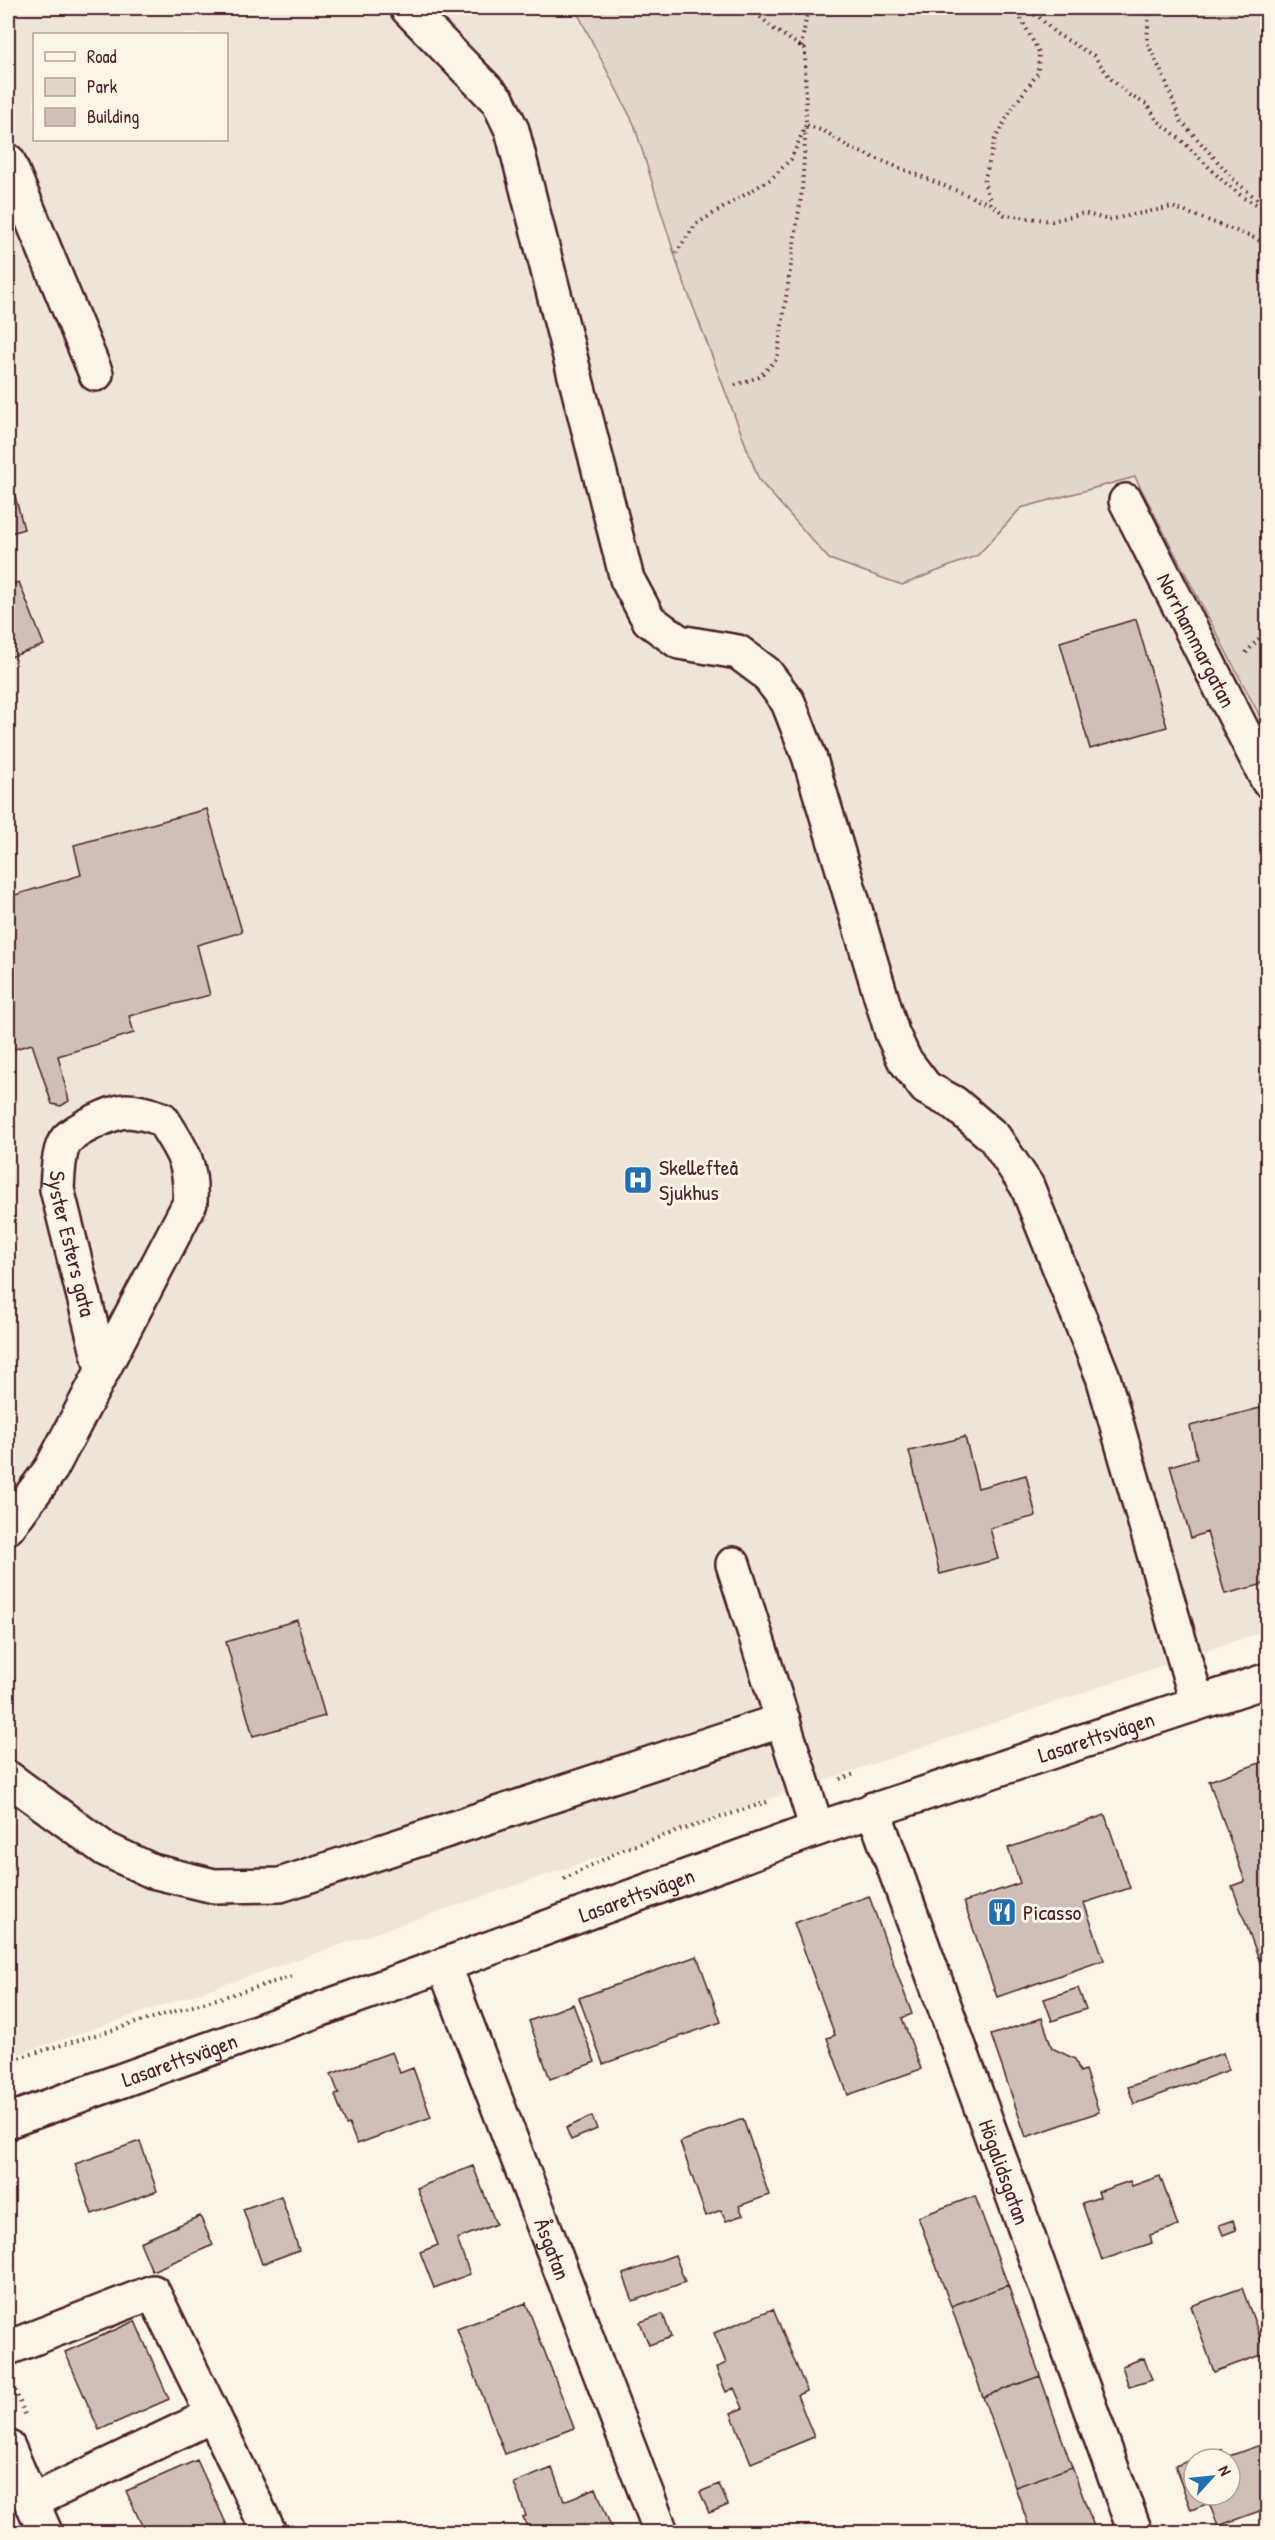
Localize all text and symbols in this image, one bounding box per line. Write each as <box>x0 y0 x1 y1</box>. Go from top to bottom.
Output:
legend <box>33 33 228 141</box>
text: Road <box>87 44 117 69</box>
text: Park <box>87 74 118 99</box>
text: Building <box>87 104 139 129</box>
street label: Norrhammargatan <box>1150 568 1243 712</box>
place label: Skellefteå Sjukhus <box>659 1152 738 1207</box>
hospital icon: Skellefteå Sjukhus <box>622 1164 654 1196</box>
street label: Syster Esters gata <box>42 1170 103 1320</box>
street label: Lasarettsvägen <box>1034 1704 1158 1770</box>
street label: Lasarettsvägen <box>575 1860 698 1930</box>
restaurant icon: Picasso <box>986 1896 1018 1928</box>
place label: Picasso <box>1023 1897 1082 1927</box>
street label: Lasarettsvägen <box>117 2025 241 2094</box>
street label: Högalidsgatan <box>972 2115 1037 2229</box>
street label: Åsgatan <box>527 2214 578 2284</box>
north arrow <box>1182 2447 1242 2507</box>
text: N <box>1214 2461 1237 2479</box>

